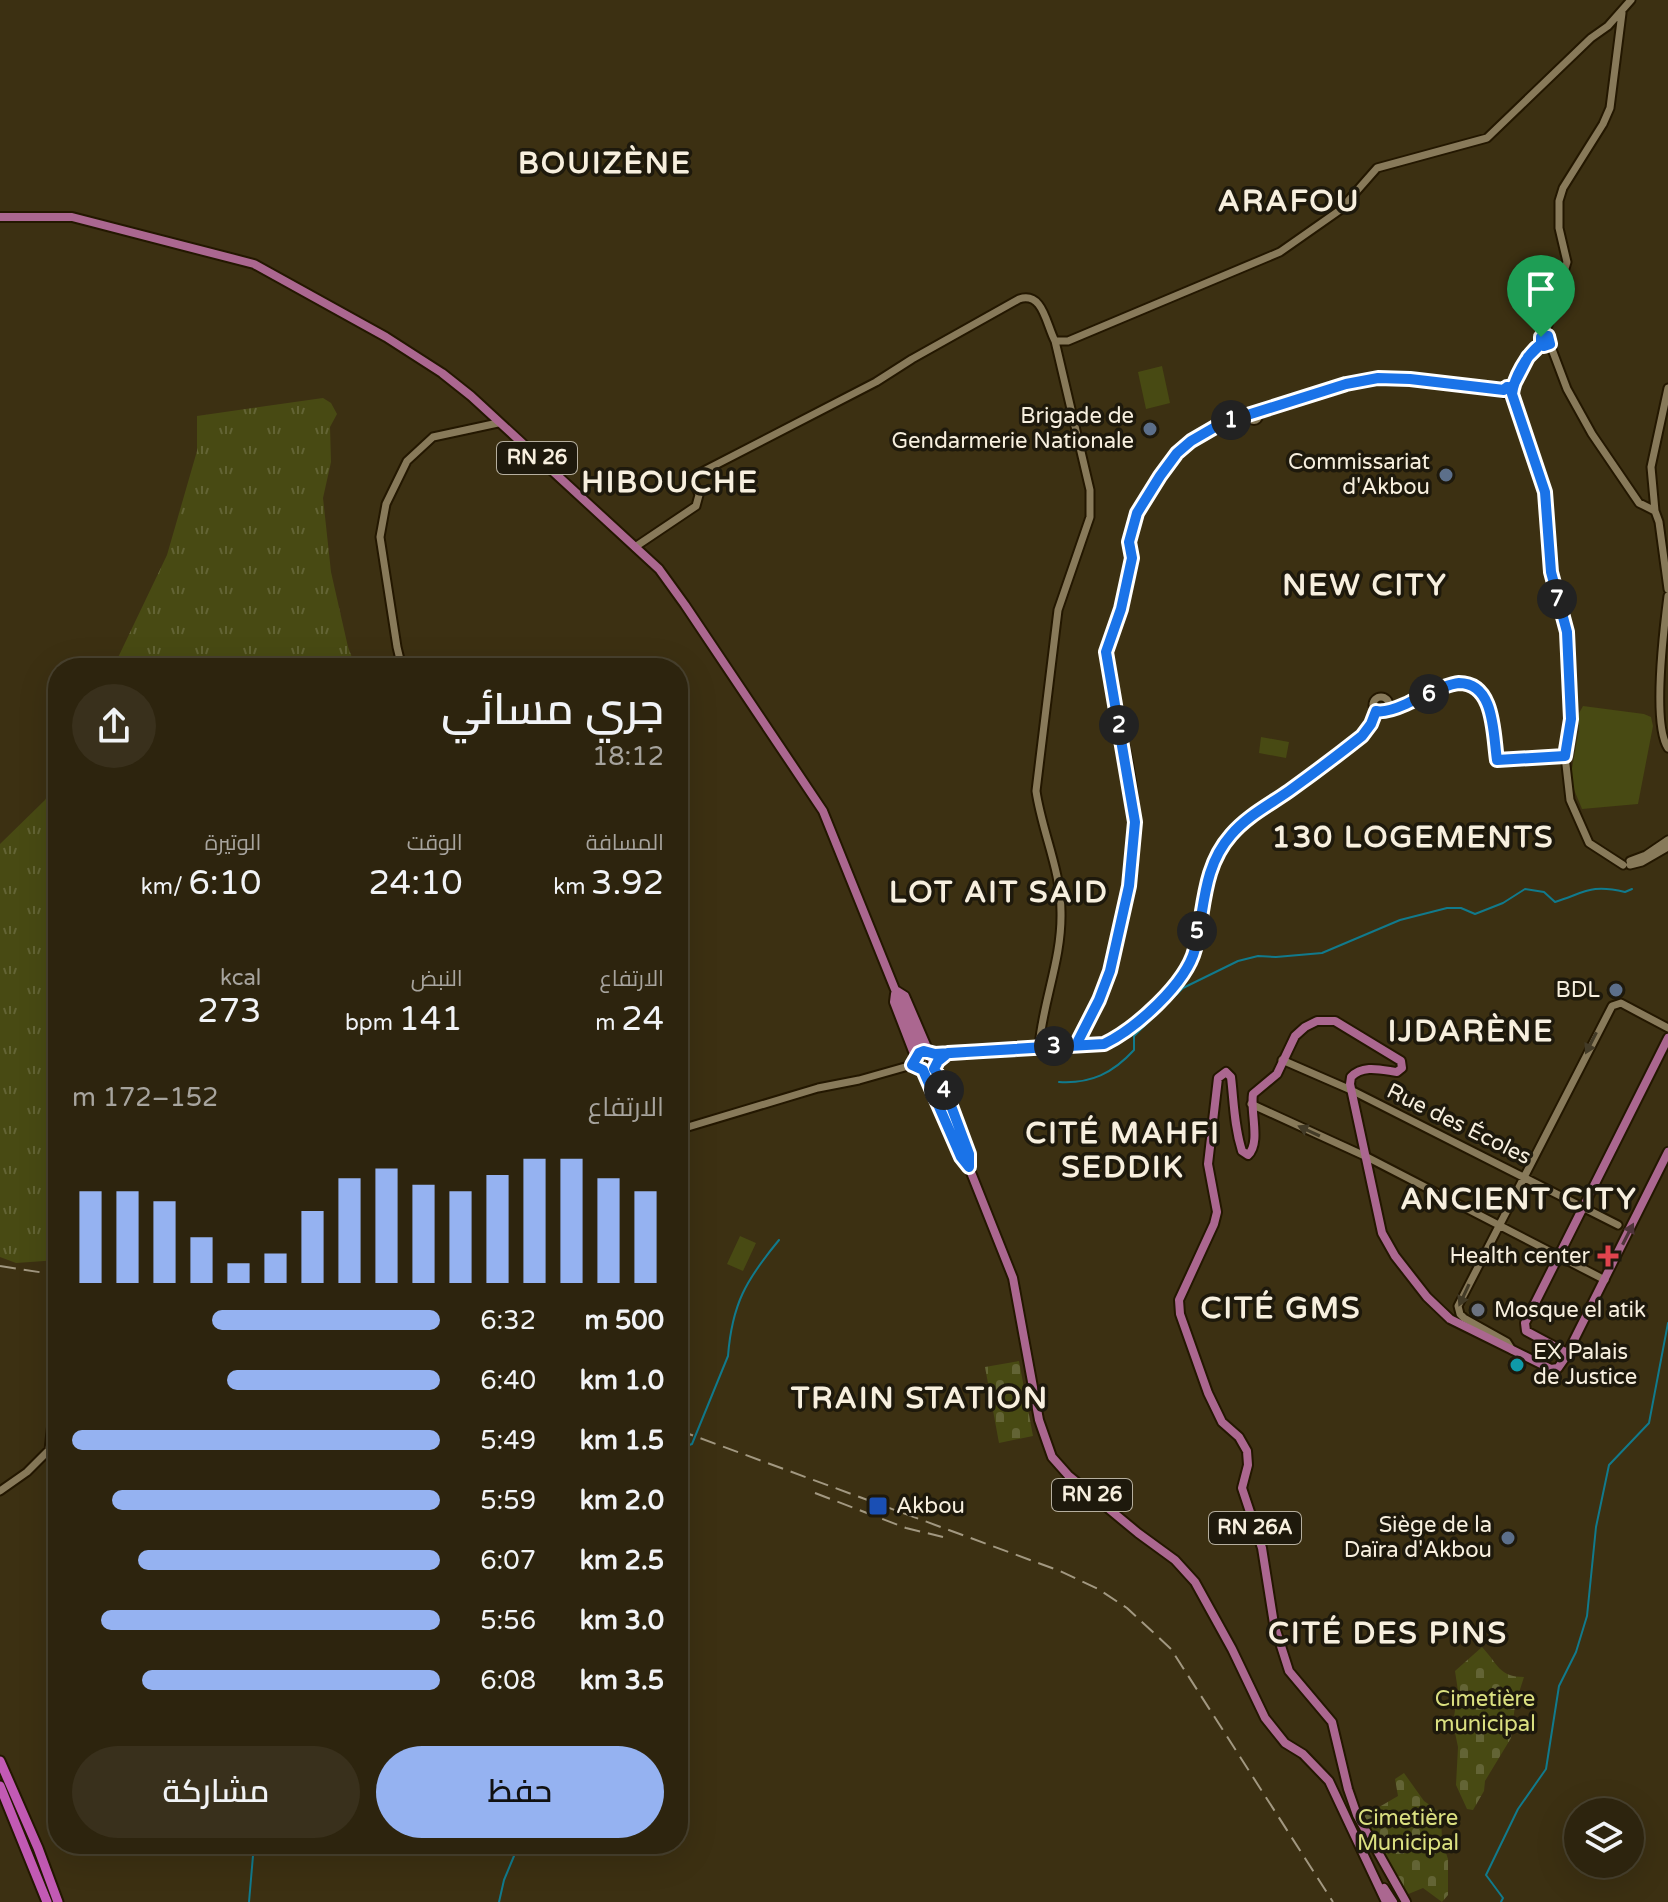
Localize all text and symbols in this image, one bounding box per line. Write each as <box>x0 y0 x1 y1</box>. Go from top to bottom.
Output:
district label: BOUIZÈNE <box>518 144 692 182</box>
district label: ARAFOU <box>1218 183 1360 220</box>
pin <box>1507 255 1575 337</box>
icon: arrive <box>1519 267 1563 311</box>
pin: 1 <box>1211 400 1251 440</box>
place label: Brigade de Gendarmerie Nationale <box>891 403 1134 454</box>
text: 1 <box>1224 407 1238 433</box>
marker: Brigade de Gendarmerie Nationale <box>1141 420 1159 438</box>
road number: RN 26 <box>497 442 577 474</box>
place label: Commissariat d'Akbou <box>1288 449 1430 500</box>
district label: HIBOUCHE <box>581 464 759 501</box>
marker: Commissariat d'Akbou <box>1437 466 1455 484</box>
district label: NEW CITY <box>1282 567 1448 604</box>
pin: 7 <box>1537 579 1577 619</box>
text: 7 <box>1550 586 1564 612</box>
pin: 6 <box>1409 674 1449 714</box>
text: 6 <box>1422 681 1436 707</box>
button: share <box>72 684 156 768</box>
text: جري مسائي <box>441 684 664 737</box>
pin: 2 <box>1099 705 1139 745</box>
text: 2 <box>1112 712 1126 738</box>
text: 18:12 <box>592 741 664 772</box>
district label: 130 LOGEMENTS <box>1272 819 1554 856</box>
text: الوتيرة <box>205 830 261 856</box>
text: الوقت <box>407 830 463 856</box>
text: المسافة <box>586 830 664 856</box>
text: 6:10 <box>188 863 261 904</box>
text: 24:10 <box>368 863 463 904</box>
text: 3.92 <box>591 863 664 904</box>
text: /km <box>141 874 188 900</box>
text: km <box>553 874 591 900</box>
district label: LOT AIT SAID <box>889 874 1109 911</box>
pin: 5 <box>1177 911 1217 951</box>
text: 5 <box>1190 918 1204 944</box>
text: kcal <box>220 965 261 991</box>
text: النبض <box>411 966 463 992</box>
text: الارتفاع <box>600 966 664 992</box>
place label: BDL <box>1556 977 1600 1003</box>
marker: BDL <box>1607 981 1625 999</box>
text: 273 <box>197 991 261 1032</box>
text: 141 <box>399 999 463 1040</box>
text: 24 <box>621 999 664 1040</box>
text: bpm <box>345 1010 399 1036</box>
text: m <box>595 1010 621 1036</box>
district label: IJDARÈNE <box>1388 1012 1554 1050</box>
pin: 3 <box>1034 1026 1074 1066</box>
one-way arrow <box>1585 1032 1598 1055</box>
text: 3 <box>1047 1033 1061 1059</box>
pin: 4 <box>924 1070 964 1110</box>
text: 4 <box>937 1077 951 1103</box>
street label: Rue des Écoles <box>1383 1077 1536 1170</box>
text: 152–172 m <box>72 1082 218 1113</box>
text: الارتفاع <box>588 1092 664 1123</box>
district label: CITÉ MAHFI SEDDIK <box>1025 1114 1221 1186</box>
one-way arrow <box>1297 1124 1321 1138</box>
district label: ANCIENT CITY <box>1400 1181 1638 1218</box>
one-way arrow <box>1621 1223 1635 1246</box>
place label: Health center <box>1450 1243 1591 1269</box>
marker: Health center <box>1597 1245 1619 1267</box>
one-way arrow <box>1457 1284 1471 1307</box>
district label: CITÉ GMS <box>1201 1289 1361 1327</box>
place label: Mosque el atik <box>1494 1297 1646 1323</box>
marker: Mosque el atik <box>1469 1301 1487 1319</box>
text: 6:32 <box>480 1305 536 1336</box>
text: 500 m <box>584 1305 664 1336</box>
place label: EX Palais de Justice <box>1533 1339 1637 1390</box>
marker: EX Palais de Justice <box>1508 1356 1526 1374</box>
text: 6:40 <box>480 1365 536 1396</box>
text: 1.0 km <box>580 1365 664 1396</box>
district label: TRAIN STATION <box>790 1380 1049 1417</box>
text: 5:49 <box>480 1425 536 1456</box>
text: 1.5 km <box>580 1425 664 1456</box>
road number: RN 26 <box>1052 1479 1132 1511</box>
text: 5:59 <box>480 1485 536 1516</box>
text: 2.0 km <box>580 1485 664 1516</box>
place label: Akbou <box>896 1493 965 1519</box>
marker: Akbou <box>867 1495 889 1517</box>
road number: RN 26A <box>1209 1512 1301 1544</box>
place label: Siège de la Daïra d'Akbou <box>1344 1512 1492 1563</box>
marker: Siège de la Daïra d'Akbou <box>1499 1529 1517 1547</box>
text: 6:07 <box>480 1545 536 1576</box>
text: 2.5 km <box>580 1545 664 1576</box>
text: 5:56 <box>480 1605 536 1636</box>
text: 3.0 km <box>580 1605 664 1636</box>
district label: CITÉ DES PINS <box>1268 1614 1508 1652</box>
text: 6:08 <box>480 1665 536 1696</box>
text: 3.5 km <box>580 1665 664 1696</box>
park label: Cimetière municipal <box>1434 1686 1536 1737</box>
button: مشاركة <box>72 1746 360 1838</box>
button: حفظ <box>376 1746 664 1838</box>
map controls <box>1564 1798 1644 1878</box>
button: layers <box>1564 1798 1644 1878</box>
park label: Cimetière Municipal <box>1357 1805 1459 1856</box>

